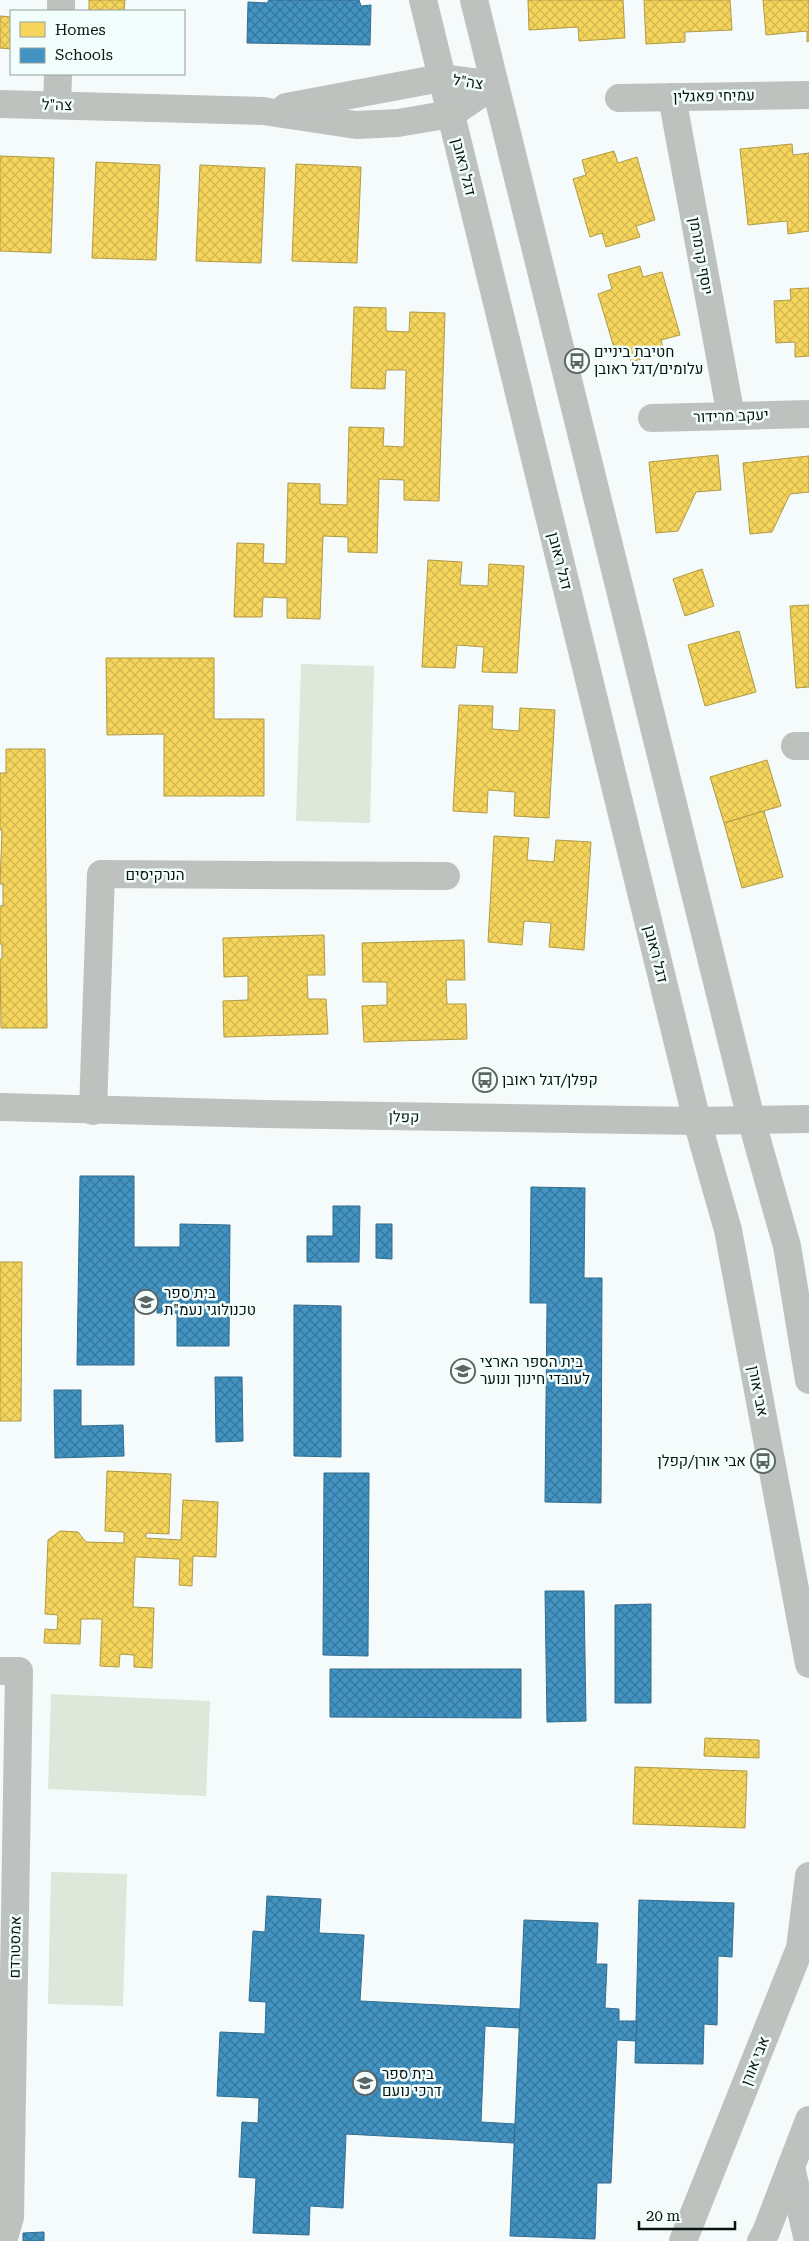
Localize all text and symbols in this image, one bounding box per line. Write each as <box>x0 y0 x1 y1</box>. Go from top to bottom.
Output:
legend <box>10 10 185 75</box>
text: Homes <box>55 21 106 39</box>
text: Schools <box>55 46 113 64</box>
street label: צה"ל <box>452 71 484 93</box>
street label: עמיחי פאגלין <box>673 86 755 106</box>
street label: צה"ל <box>42 96 72 114</box>
street label: דגל ראובן <box>448 136 480 198</box>
street label: יוסף קרמרמן <box>685 216 717 296</box>
place label: חטיבת ביניים עלומים/דגל ראובן <box>594 343 703 378</box>
bus stop icon: חטיבת ביניים עלומים/דגל ראובן <box>564 348 590 374</box>
street label: יעקב מרידור <box>693 406 769 426</box>
street label: דגל ראובן <box>544 530 576 592</box>
street label: הנרקיסים <box>125 866 185 884</box>
street label: דגל ראובן <box>640 923 672 985</box>
bus stop icon: קפלן/דגל ראובן <box>472 1067 498 1093</box>
place label: קפלן/דגל ראובן <box>502 1071 598 1089</box>
street label: קפלן <box>388 1108 420 1126</box>
place label: בית ספר טכנולוגי נעמ"ת <box>164 1284 256 1319</box>
school or university icon: בית ספר טכנולוגי נעמ"ת <box>133 1289 159 1315</box>
place label: בית הספר הארצי לעובדי חינוך ונוער <box>480 1353 590 1388</box>
school or university icon: בית הספר הארצי לעובדי חינוך ונוער <box>450 1358 476 1384</box>
street label: אבי אורן <box>744 1364 772 1418</box>
bus stop icon: אבי אורן/קפלן <box>750 1448 776 1474</box>
place label: אבי אורן/קפלן <box>657 1452 746 1470</box>
street label: אמסטרדם <box>5 1916 25 1978</box>
street label: אבי אורן <box>737 2034 773 2088</box>
place label: בית ספר דרכי נועם <box>382 2065 442 2100</box>
school or university icon: בית ספר דרכי נועם <box>352 2070 378 2096</box>
scale bar <box>639 2198 735 2230</box>
text: 20 m <box>646 2207 681 2225</box>

